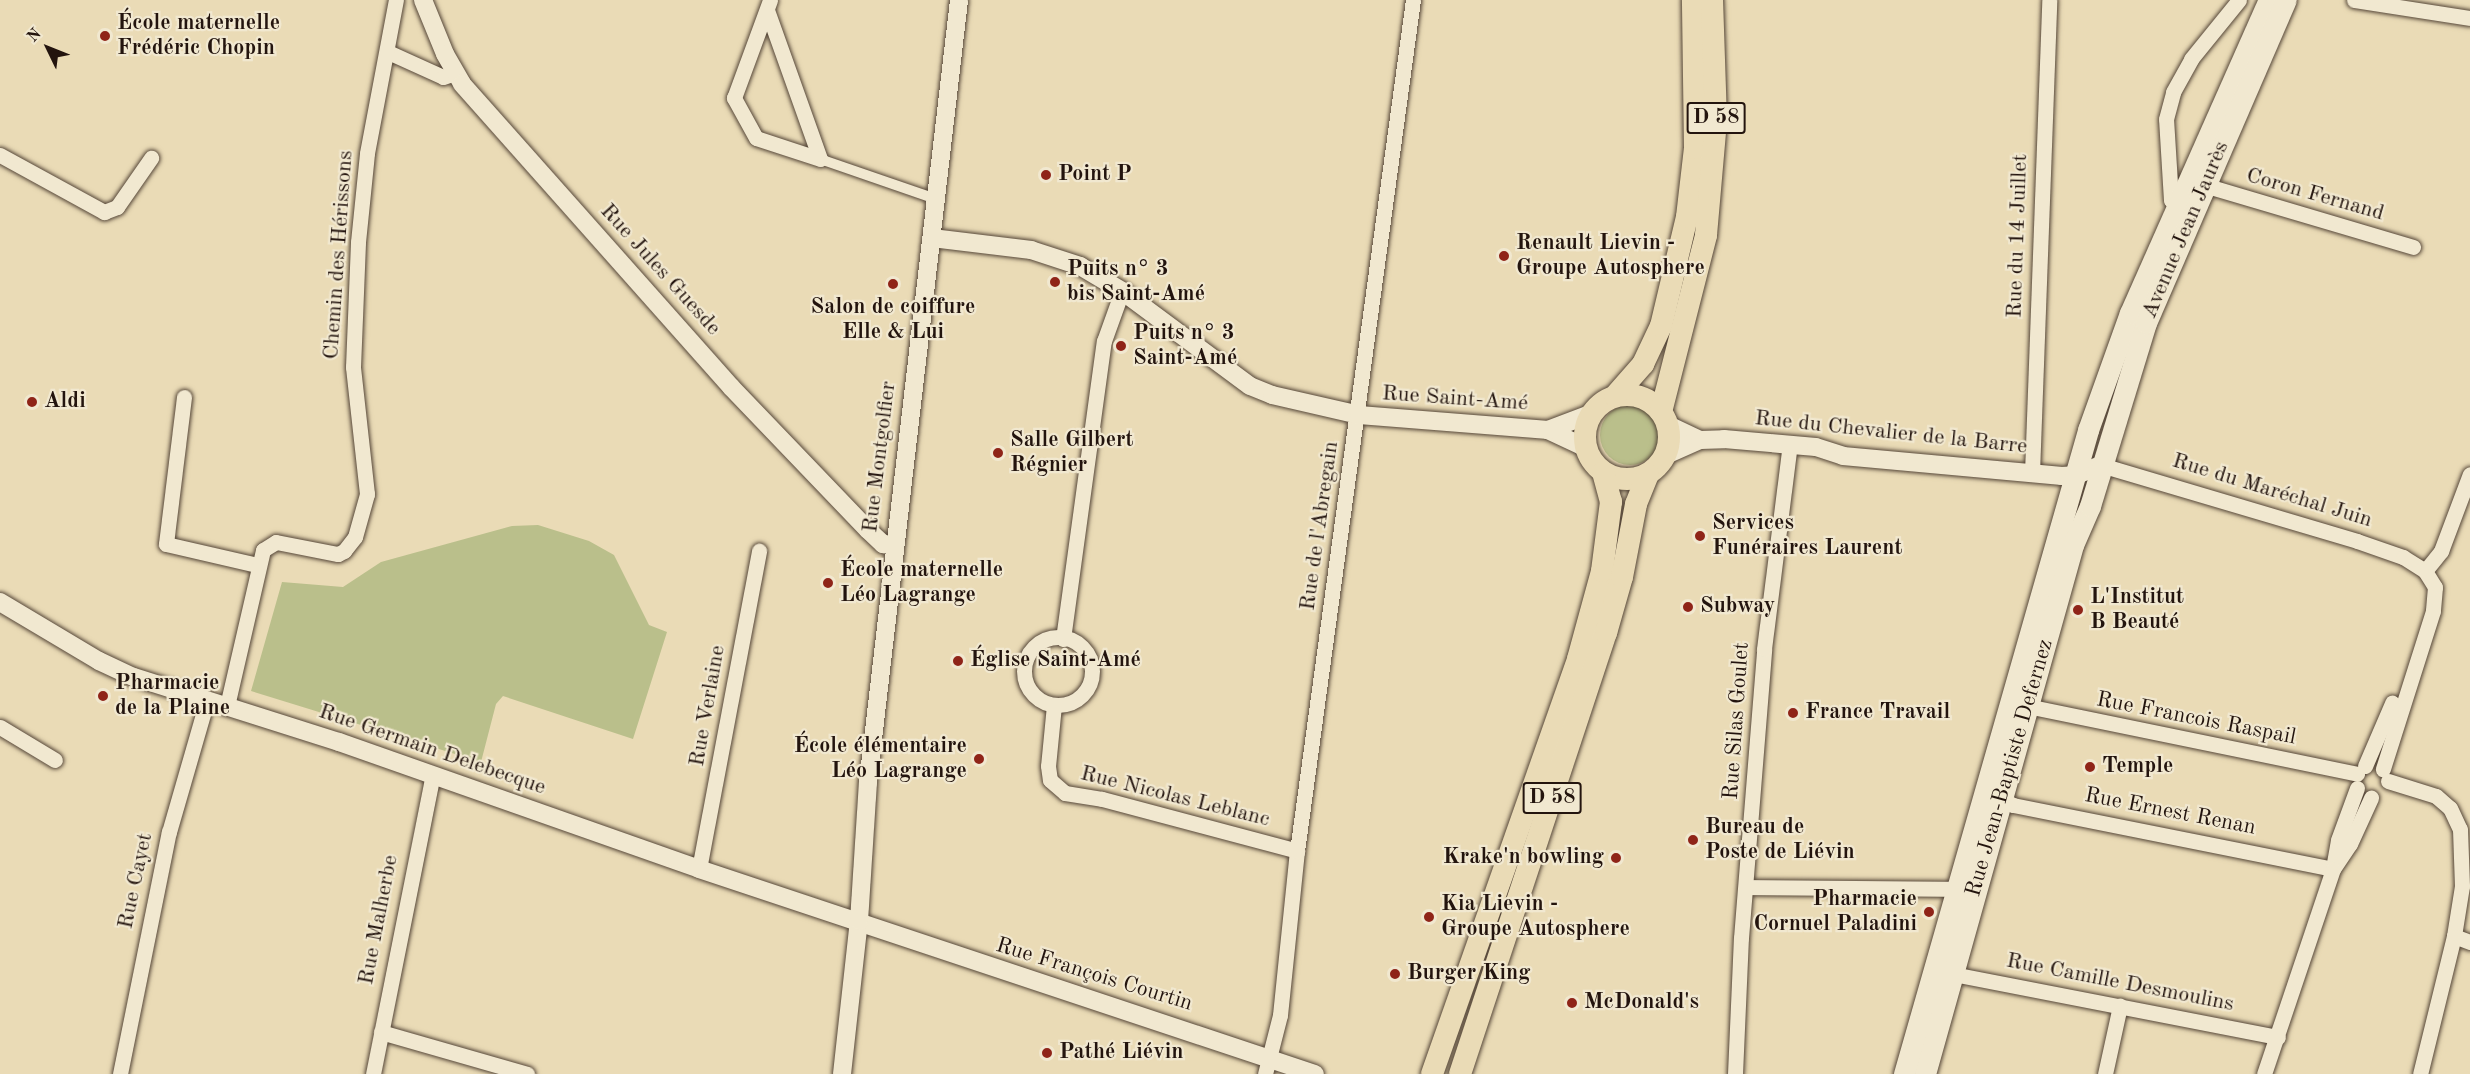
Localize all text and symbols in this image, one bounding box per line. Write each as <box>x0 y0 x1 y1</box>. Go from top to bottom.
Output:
place label: École maternelle Frédéric Chopin <box>117 10 280 62</box>
north arrow <box>18 18 78 78</box>
text: N <box>25 26 45 46</box>
marker: École maternelle Frédéric Chopin <box>98 29 112 43</box>
road number: D 58 <box>1686 100 1746 136</box>
street label: Avenue Jean Jaurès <box>2137 137 2235 323</box>
street label: Chemin des Hérissons <box>319 150 359 360</box>
street label: Rue du 14 Juillet <box>2002 154 2034 318</box>
place label: Point P <box>1058 162 1132 188</box>
street label: Coron Fernand <box>2243 163 2387 227</box>
marker: Point P <box>1039 168 1053 182</box>
street label: Rue Jules Guesde <box>594 199 726 341</box>
place label: Renault Lievin - Groupe Autosphere <box>1516 230 1705 282</box>
marker: Renault Lievin - Groupe Autosphere <box>1497 249 1511 263</box>
place label: Puits n° 3 bis Saint-Amé <box>1067 256 1205 308</box>
marker: Puits n° 3 bis Saint-Amé <box>1048 275 1062 289</box>
marker: Salon de coiffure Elle & Lui <box>886 277 900 291</box>
place label: Salon de coiffure Elle & Lui <box>811 294 975 346</box>
place label: Puits n° 3 Saint-Amé <box>1133 320 1237 372</box>
marker: Puits n° 3 Saint-Amé <box>1114 339 1128 353</box>
street label: Rue Montgolfier <box>858 380 902 534</box>
street label: Rue Saint-Amé <box>1381 381 1529 417</box>
place label: Aldi <box>44 389 86 415</box>
marker: Aldi <box>25 395 39 409</box>
street label: Rue du Chevalier de la Barre <box>1753 406 2029 460</box>
place label: Salle Gilbert Régnier <box>1010 427 1134 478</box>
street label: Rue de l'Abregain <box>1295 440 1345 612</box>
marker: Salle Gilbert Régnier <box>991 446 1005 460</box>
street label: Rue du Maréchal Juin <box>2169 448 2375 534</box>
place label: Services Funéraires Laurent <box>1712 510 1902 562</box>
marker: Services Funéraires Laurent <box>1693 529 1707 543</box>
place label: École maternelle Léo Lagrange <box>840 557 1003 608</box>
marker: École maternelle Léo Lagrange <box>821 576 835 590</box>
place label: L'Institut B Beauté <box>2090 584 2184 636</box>
place label: Subway <box>1700 594 1775 620</box>
marker: Subway <box>1681 600 1695 614</box>
marker: L'Institut B Beauté <box>2071 603 2085 617</box>
street label: Rue Jean-Baptiste Defernez <box>1961 636 2059 900</box>
street label: Rue Silas Goulet <box>1718 641 1756 801</box>
street label: Rue Verlaine <box>684 643 732 769</box>
place label: Église Saint-Amé <box>970 648 1141 674</box>
marker: Église Saint-Amé <box>951 654 965 668</box>
place label: Pharmacie de la Plaine <box>115 670 230 722</box>
street label: Rue Francois Raspail <box>2094 687 2298 751</box>
marker: Pharmacie de la Plaine <box>96 689 110 703</box>
street label: Rue Germain Delebecque <box>315 699 549 801</box>
place label: France Travail <box>1805 700 1950 726</box>
marker: France Travail <box>1786 706 1800 720</box>
place label: École élémentaire Léo Lagrange <box>794 733 967 784</box>
marker: École élémentaire Léo Lagrange <box>972 752 986 766</box>
place label: Temple <box>2102 754 2173 780</box>
marker: Temple <box>2083 760 2097 774</box>
street label: Rue Nicolas Leblanc <box>1078 761 1272 833</box>
road number: D 58 <box>1522 780 1582 816</box>
street label: Rue Ernest Renan <box>2082 782 2258 842</box>
place label: Bureau de Poste de Liévin <box>1705 814 1855 866</box>
street label: Rue Cayet <box>113 831 159 931</box>
marker: Bureau de Poste de Liévin <box>1686 833 1700 847</box>
place label: Krake'n bowling <box>1443 845 1604 871</box>
marker: Krake'n bowling <box>1609 851 1623 865</box>
street label: Rue Malherbe <box>353 853 405 987</box>
place label: Pharmacie Cornuel Paladini <box>1753 886 1917 938</box>
place label: Kia Lievin - Groupe Autosphere <box>1441 891 1630 942</box>
marker: Pharmacie Cornuel Paladini <box>1922 905 1936 919</box>
marker: Kia Lievin - Groupe Autosphere <box>1422 910 1436 924</box>
street label: Rue François Courtin <box>992 932 1196 1018</box>
street label: Rue Camille Desmoulins <box>2004 948 2236 1018</box>
place label: Burger King <box>1407 961 1530 987</box>
marker: Burger King <box>1388 967 1402 981</box>
place label: McDonald's <box>1584 990 1699 1016</box>
marker: McDonald's <box>1565 996 1579 1010</box>
place label: Pathé Liévin <box>1059 1040 1184 1066</box>
marker: Pathé Liévin <box>1040 1046 1054 1060</box>

